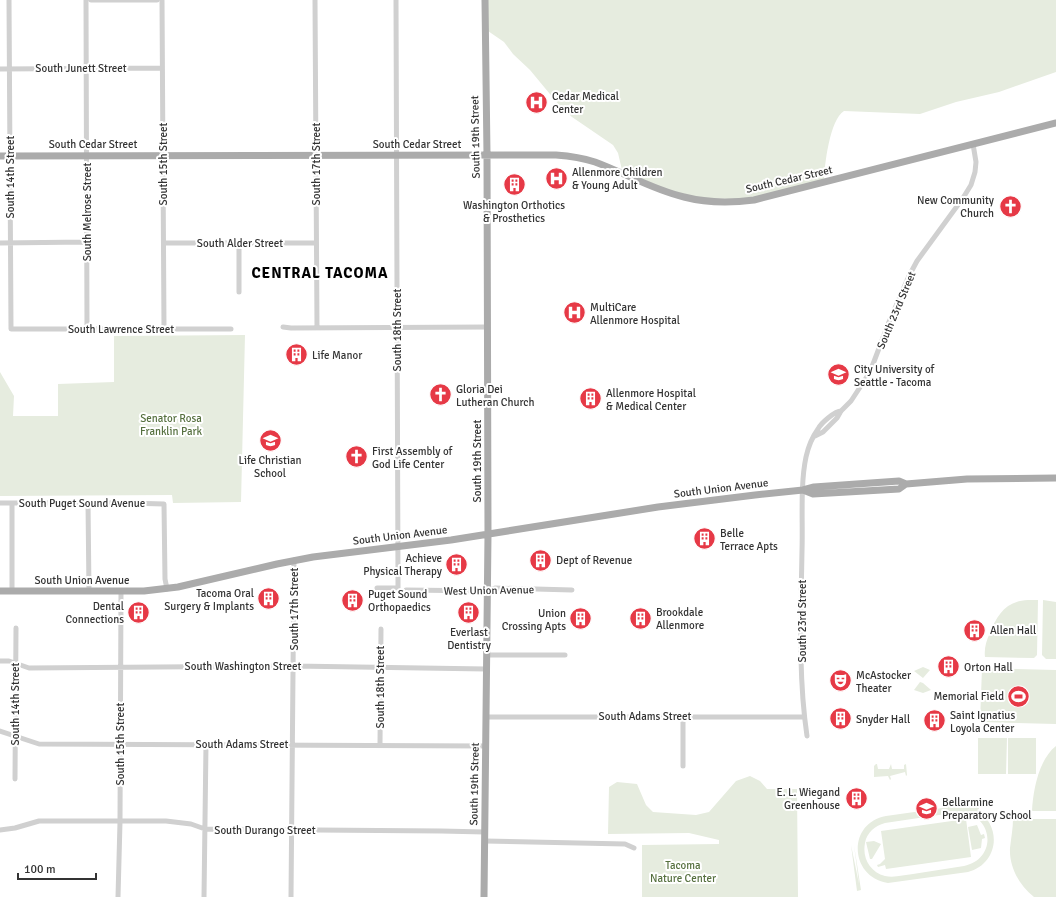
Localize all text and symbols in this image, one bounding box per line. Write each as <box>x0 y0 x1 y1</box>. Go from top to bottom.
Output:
street label: South Junett Street <box>35 62 127 75</box>
hospital icon: Cedar Medical Center <box>523 89 549 115</box>
place label: Cedar Medical Center <box>552 90 619 116</box>
street label: South 19th Street <box>468 95 483 179</box>
street label: South 15th Street <box>157 122 170 205</box>
street label: South 17th Street <box>310 122 323 205</box>
street label: South 14th Street <box>4 135 17 218</box>
street label: South Cedar Street <box>49 138 137 151</box>
street label: South Cedar Street <box>373 138 461 151</box>
street label: South Melrose Street <box>81 163 94 261</box>
street label: South Cedar Street <box>744 163 834 196</box>
hospital icon: Allenmore Children & Young Adult <box>543 165 569 191</box>
place label: Allenmore Children & Young Adult <box>572 166 663 192</box>
building icon: Washington Orthotics & Prosthetics <box>501 172 527 198</box>
church icon: New Community Church <box>997 193 1023 219</box>
place label: New Community Church <box>917 194 995 220</box>
place label: Washington Orthotics & Prosthetics <box>463 199 565 225</box>
street label: South Alder Street <box>197 237 283 250</box>
district label: CENTRAL TACOMA <box>251 264 389 282</box>
street label: South 23rd Street <box>874 269 919 351</box>
street label: South 18th Street <box>391 288 404 371</box>
hospital icon: MultiCare Allenmore Hospital <box>562 300 588 326</box>
place label: MultiCare Allenmore Hospital <box>590 301 680 327</box>
street label: South Lawrence Street <box>68 323 174 336</box>
building icon: Life Manor <box>284 342 310 368</box>
place label: Life Manor <box>312 349 362 362</box>
school or university icon: City University of Seattle - Tacoma <box>825 362 851 388</box>
place label: City University of Seattle - Tacoma <box>854 363 936 389</box>
church icon: Gloria Dei Lutheran Church <box>428 382 454 408</box>
place label: Gloria Dei Lutheran Church <box>456 383 534 409</box>
building icon: Allenmore Hospital & Medical Center <box>577 386 603 412</box>
place label: Allenmore Hospital & Medical Center <box>606 387 696 413</box>
park label: Senator Rosa Franklin Park <box>140 412 203 438</box>
street label: South 19th Street <box>471 419 484 502</box>
school or university icon: Life Christian School <box>257 427 283 453</box>
church icon: First Assembly of God Life Center <box>344 444 370 470</box>
place label: First Assembly of God Life Center <box>372 445 454 471</box>
place label: Life Christian School <box>238 454 302 480</box>
street label: South Union Avenue <box>673 476 769 501</box>
street label: South Puget Sound Avenue <box>19 497 145 510</box>
street label: South Union Avenue <box>352 523 448 548</box>
building icon: Belle Terrace Apts <box>692 526 718 552</box>
place label: Belle Terrace Apts <box>720 527 778 553</box>
building icon: Dept of Revenue <box>527 547 553 573</box>
building icon: Achieve Physical Therapy <box>444 551 470 577</box>
place label: Achieve Physical Therapy <box>363 552 443 578</box>
place label: Dept of Revenue <box>556 554 632 567</box>
street label: South 17th Street <box>288 567 301 650</box>
street label: South Union Avenue <box>35 574 130 587</box>
street label: South 23rd Street <box>796 579 809 662</box>
street label: West Union Avenue <box>444 583 534 598</box>
building icon: Tacoma Oral Surgery & Implants <box>256 586 282 612</box>
place label: Tacoma Oral Surgery & Implants <box>164 587 254 613</box>
building icon: Puget Sound Orthopaedics <box>339 587 365 613</box>
place label: Puget Sound Orthopaedics <box>368 588 431 614</box>
building icon: Dental Connections <box>126 599 152 625</box>
building icon: Everlast Dentistry <box>456 599 482 625</box>
place label: Dental Connections <box>66 600 124 626</box>
building icon: Brookdale Allenmore <box>627 605 653 631</box>
building icon: Union Crossing Apts <box>568 606 594 632</box>
place label: Brookdale Allenmore <box>656 606 704 632</box>
place label: Union Crossing Apts <box>502 607 566 633</box>
building icon: Allen Hall <box>961 617 987 643</box>
place label: Allen Hall <box>990 624 1036 637</box>
place label: Everlast Dentistry <box>447 626 492 652</box>
street label: South 18th Street <box>374 645 387 728</box>
building icon: Orton Hall <box>935 654 961 680</box>
street label: South Washington Street <box>185 660 302 673</box>
place label: Orton Hall <box>964 661 1013 674</box>
street label: South 14th Street <box>9 662 22 745</box>
theatre icon: McAstocker Theater <box>828 668 854 694</box>
place label: McAstocker Theater <box>856 669 911 695</box>
sports icon: Memorial Field <box>1006 683 1032 709</box>
place label: Memorial Field <box>933 690 1004 703</box>
street label: South 15th Street <box>114 702 127 785</box>
building icon: Snyder Hall <box>828 706 854 732</box>
building icon: Saint Ignatius Loyola Center <box>921 708 947 734</box>
place label: Saint Ignatius Loyola Center <box>950 709 1015 735</box>
street label: South Adams Street <box>599 710 692 723</box>
place label: Snyder Hall <box>856 713 910 726</box>
street label: South Adams Street <box>196 738 289 751</box>
street label: South 19th Street <box>467 742 482 826</box>
building icon: E. L. Wiegand Greenhouse <box>843 785 869 811</box>
place label: E. L. Wiegand Greenhouse <box>776 786 840 812</box>
school or university icon: Bellarmine Preparatory School <box>914 795 940 821</box>
place label: Bellarmine Preparatory School <box>942 796 1032 822</box>
street label: South Durango Street <box>214 824 316 837</box>
scale bar <box>18 855 96 881</box>
park label: Tacoma Nature Center <box>650 859 716 885</box>
text: 100 m <box>24 862 56 877</box>

